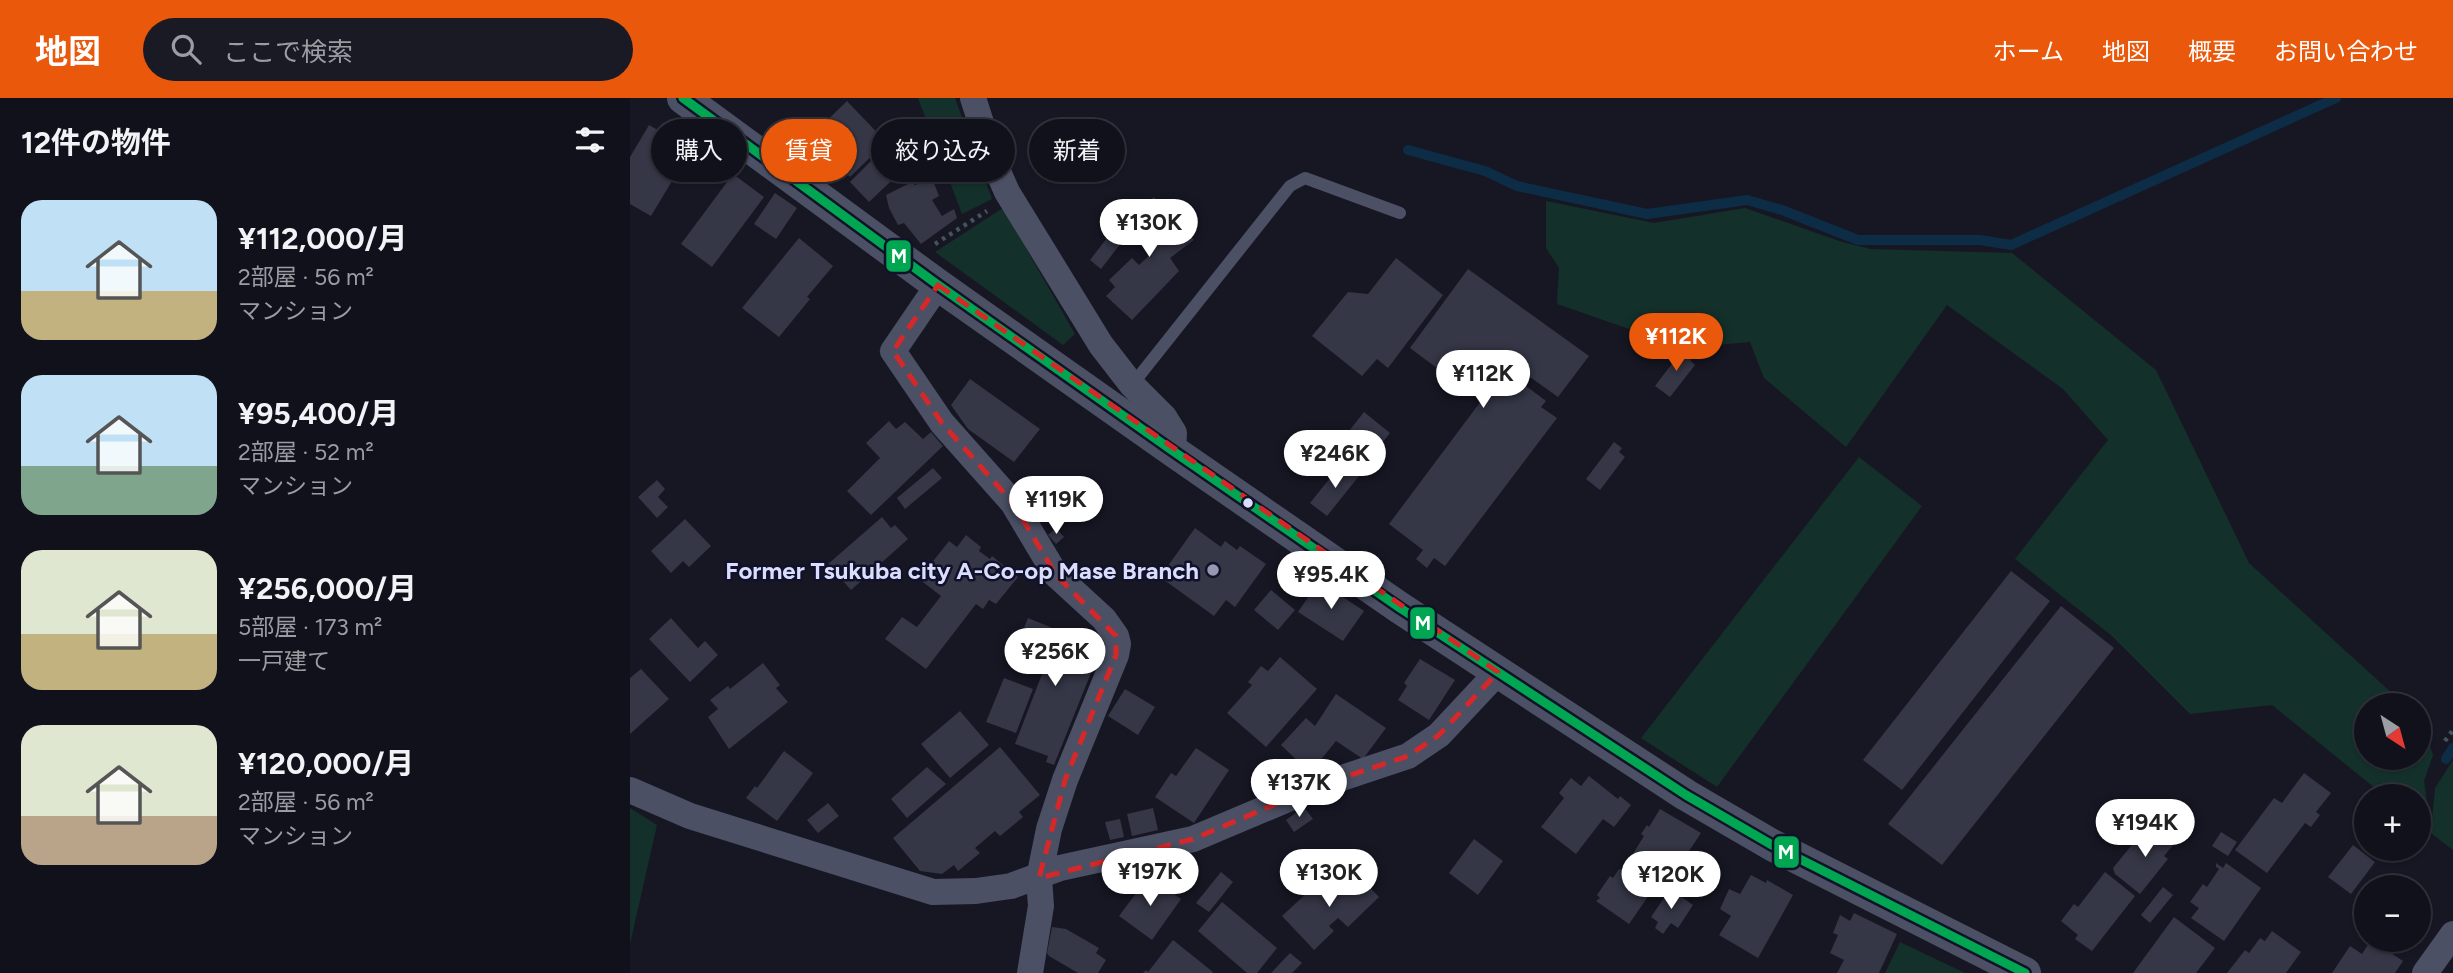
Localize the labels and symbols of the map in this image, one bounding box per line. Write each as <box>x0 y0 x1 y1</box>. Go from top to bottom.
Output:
pin: ¥130K <box>1100 200 1198 259</box>
line badge: M <box>885 239 912 273</box>
text: M <box>891 245 907 268</box>
pin: ¥112K <box>1627 314 1725 373</box>
pin: ¥112K <box>1434 350 1532 410</box>
pin: ¥246K <box>1286 430 1384 490</box>
pin: ¥119K <box>1007 476 1105 536</box>
unlabelled marker <box>1241 496 1255 510</box>
pin: ¥95.4K <box>1274 552 1388 611</box>
place label: Former Tsukuba city A-Co-op Mase Branch <box>725 556 1199 585</box>
marker: Former Tsukuba city A-Co-op Mase Branch <box>1205 562 1221 578</box>
line badge: M <box>1409 606 1436 640</box>
text: M <box>1415 612 1431 635</box>
pin: ¥256K <box>1006 628 1104 688</box>
north arrow <box>2354 693 2431 770</box>
pin: ¥137K <box>1250 760 1348 819</box>
pin: ¥194K <box>2096 800 2194 859</box>
line badge: M <box>1773 835 1800 869</box>
text: M <box>1778 841 1794 864</box>
pin: ¥197K <box>1101 848 1199 908</box>
pin: ¥130K <box>1280 850 1378 909</box>
pin: ¥120K <box>1622 852 1720 911</box>

